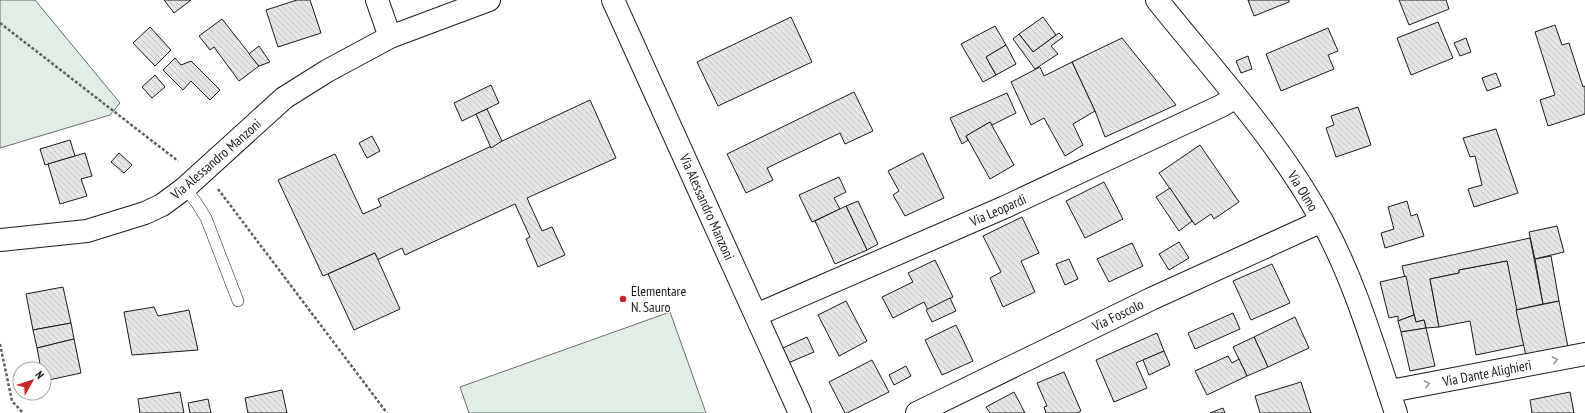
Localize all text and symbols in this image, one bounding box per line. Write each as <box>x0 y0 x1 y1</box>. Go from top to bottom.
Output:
street label: Via Alessandro Manzoni <box>166 115 265 204</box>
street label: Via Alessandro Manzoni <box>675 150 738 263</box>
street label: Via Olmo <box>1283 167 1322 215</box>
street label: Via Leopardi <box>966 190 1029 231</box>
place label: Elementare N. Sauro <box>631 282 686 316</box>
marker: Elementare N. Sauro <box>618 294 628 304</box>
street label: Via Foscolo <box>1089 295 1147 336</box>
street label: Via Dante Alighieri <box>1440 356 1533 391</box>
one-way arrow <box>1552 356 1558 365</box>
north arrow <box>12 361 52 401</box>
text: N <box>32 368 47 381</box>
one-way arrow <box>1424 380 1430 389</box>

